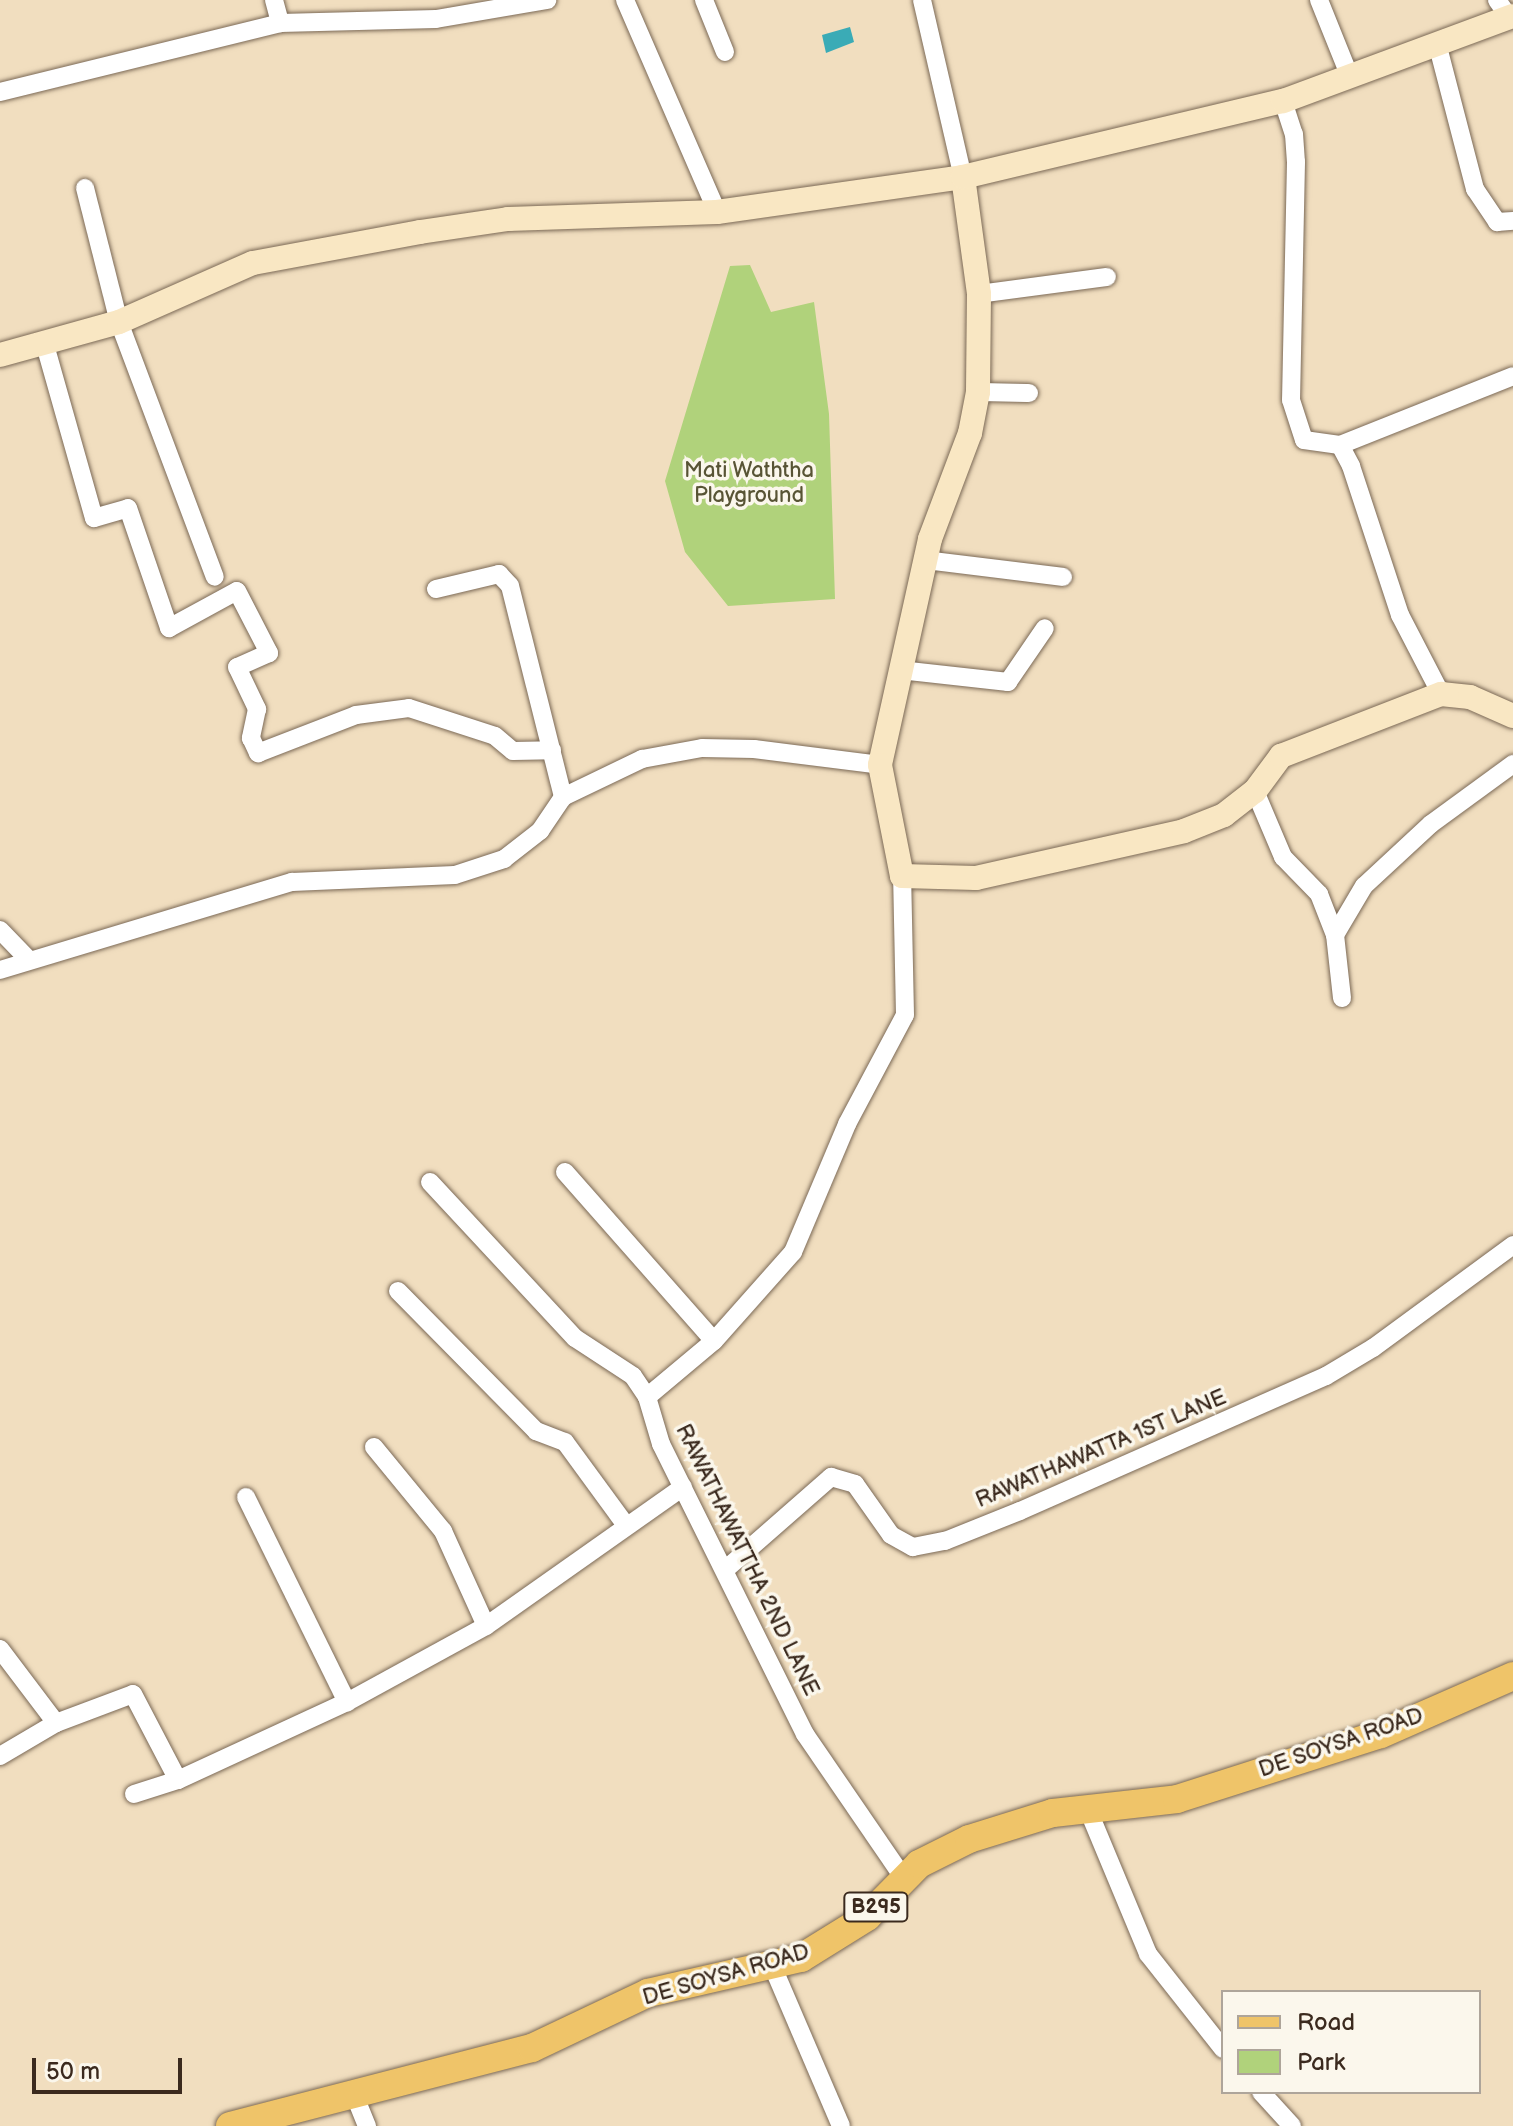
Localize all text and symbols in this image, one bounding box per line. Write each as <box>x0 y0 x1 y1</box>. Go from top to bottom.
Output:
park label: Mati Waththa Playground <box>684 457 814 508</box>
street label: RAWATHAWATTA 1ST LANE <box>972 1384 1230 1514</box>
street label: RAWATHAWATTHA 2ND LANE <box>670 1420 824 1700</box>
street label: DE SOYSA ROAD <box>1255 1702 1427 1784</box>
road number: B295 <box>842 1891 910 1923</box>
street label: DE SOYSA ROAD <box>640 1939 812 2011</box>
legend <box>1221 1990 1481 2094</box>
text: Road <box>1297 2008 1355 2037</box>
scale bar <box>36 2042 186 2092</box>
text: Park <box>1297 2048 1345 2077</box>
text: 50 m <box>46 2057 100 2086</box>

